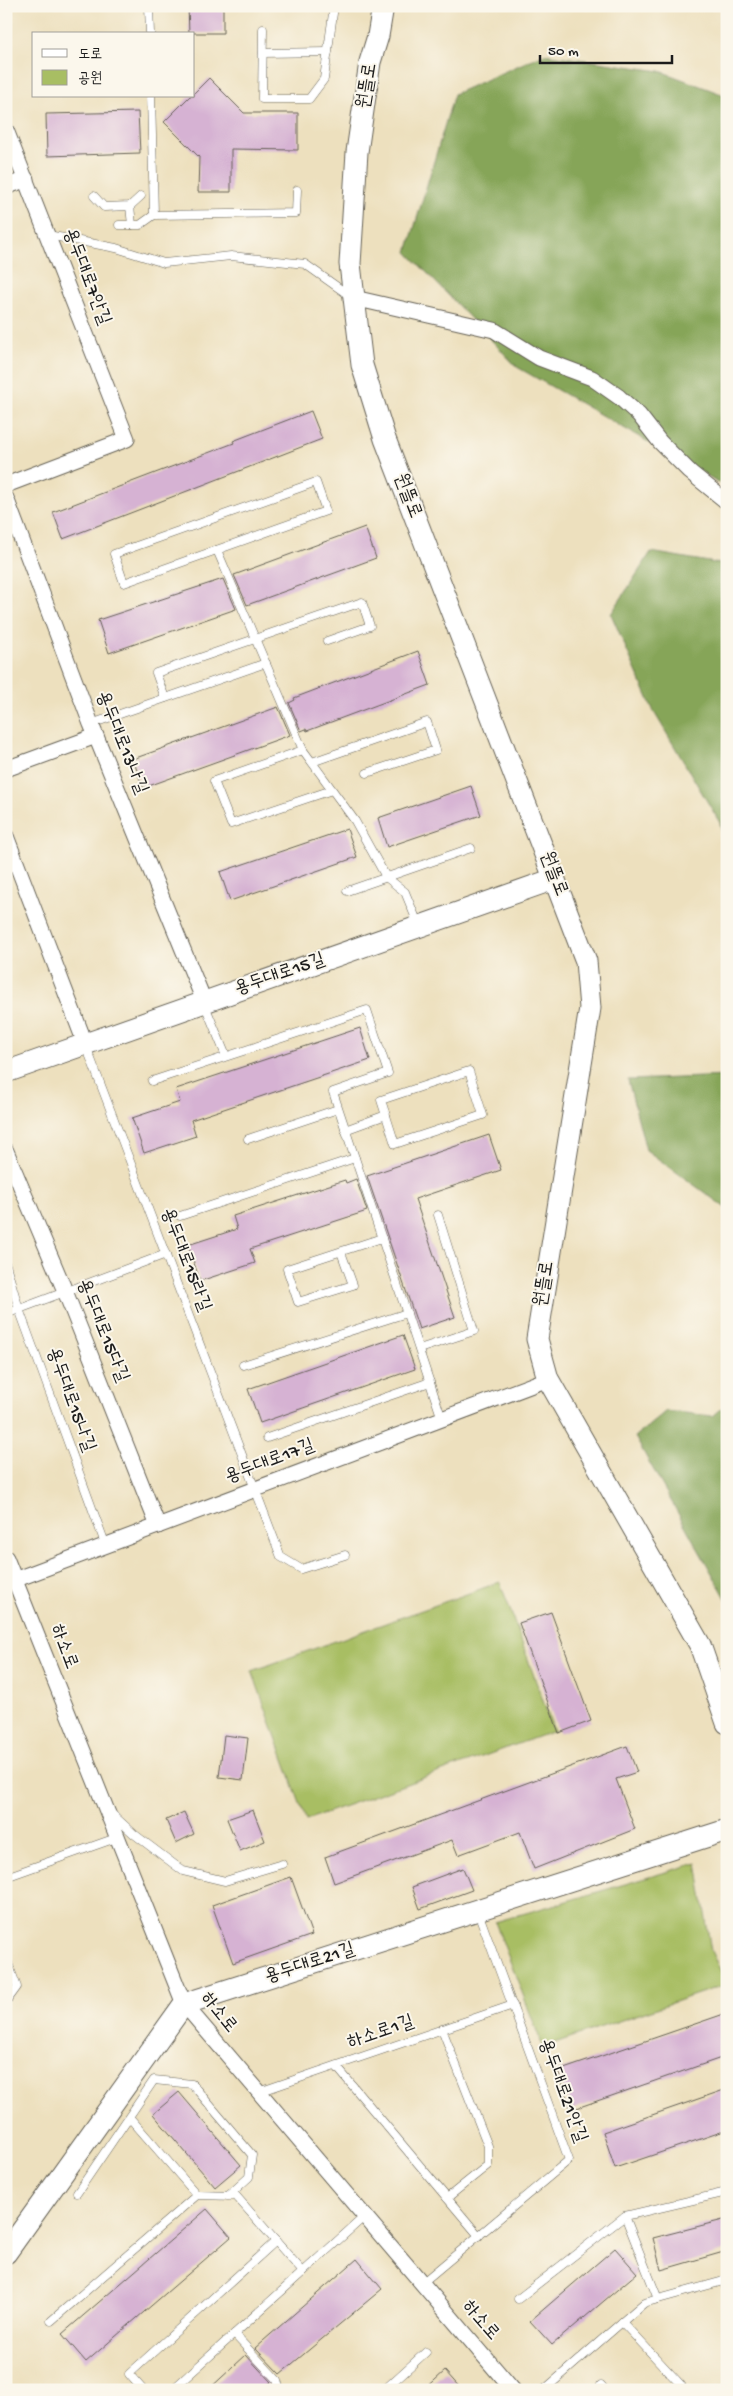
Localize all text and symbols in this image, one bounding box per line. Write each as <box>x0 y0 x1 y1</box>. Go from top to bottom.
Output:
legend <box>32 32 195 98</box>
scale bar <box>540 32 673 64</box>
text: 50 m <box>548 43 579 61</box>
text: 도로 <box>78 46 102 64</box>
street label: 원뜰로 <box>353 62 383 110</box>
text: 공원 <box>78 70 102 88</box>
street label: 용두대로7안길 <box>57 225 115 329</box>
street label: 원뜰로 <box>388 470 426 522</box>
street label: 용두대로13나길 <box>90 688 152 798</box>
street label: 원뜰로 <box>534 848 572 900</box>
street label: 용두대로15길 <box>232 949 328 1001</box>
street label: 용두대로15라길 <box>155 1205 215 1315</box>
street label: 원뜰로 <box>530 1260 560 1308</box>
street label: 용두대로15다길 <box>71 1276 133 1386</box>
street label: 용두대로15나길 <box>40 1345 100 1455</box>
street label: 용두대로17길 <box>222 1434 318 1490</box>
street label: 하소로 <box>44 1621 82 1673</box>
street label: 용두대로21길 <box>262 1939 358 1989</box>
street label: 하소로 <box>195 1988 241 2038</box>
street label: 하소로1길 <box>345 2011 417 2055</box>
street label: 용두대로21안길 <box>533 2036 591 2146</box>
street label: 하소로 <box>456 2296 504 2346</box>

